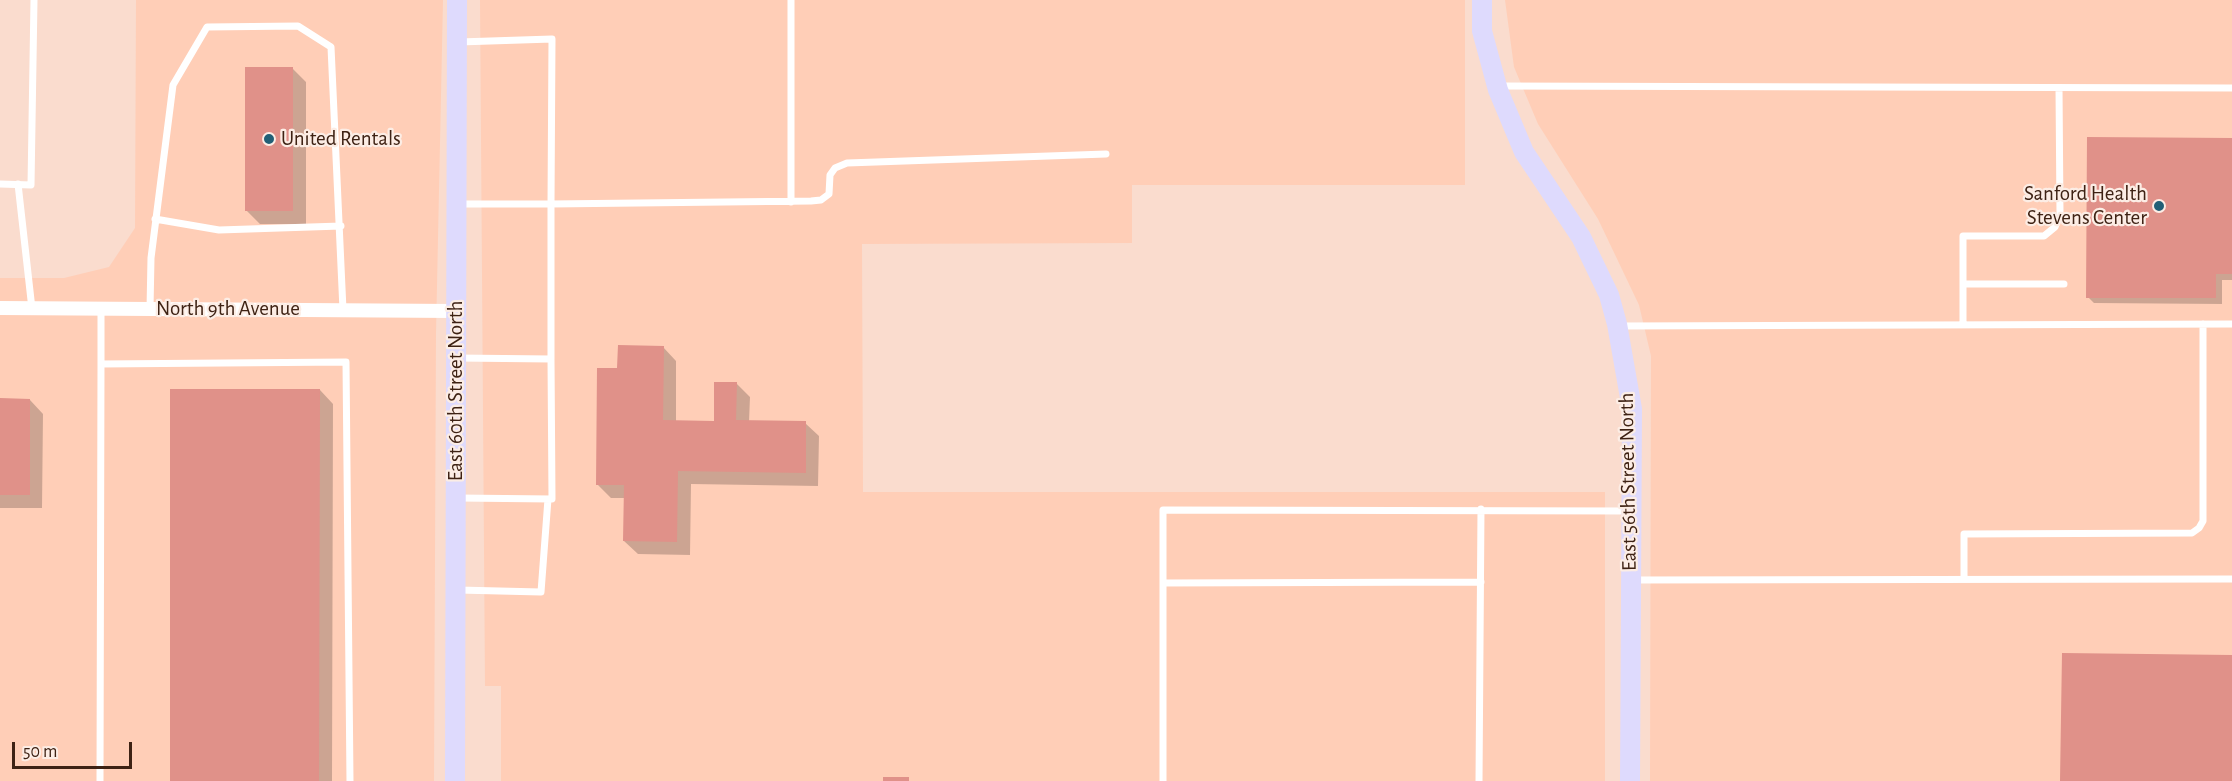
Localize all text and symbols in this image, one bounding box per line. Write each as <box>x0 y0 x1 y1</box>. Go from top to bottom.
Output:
place label: United Rentals <box>281 126 401 152</box>
marker: United Rentals <box>262 132 276 146</box>
place label: Sanford Health Stevens Center <box>2024 181 2147 231</box>
marker: Sanford Health Stevens Center <box>2152 199 2166 213</box>
street label: North 9th Avenue <box>156 296 300 322</box>
street label: East 60th Street North <box>443 301 469 481</box>
street label: East 56th Street North <box>1614 393 1642 571</box>
scale bar <box>15 730 135 768</box>
text: 50 m <box>23 743 57 761</box>

